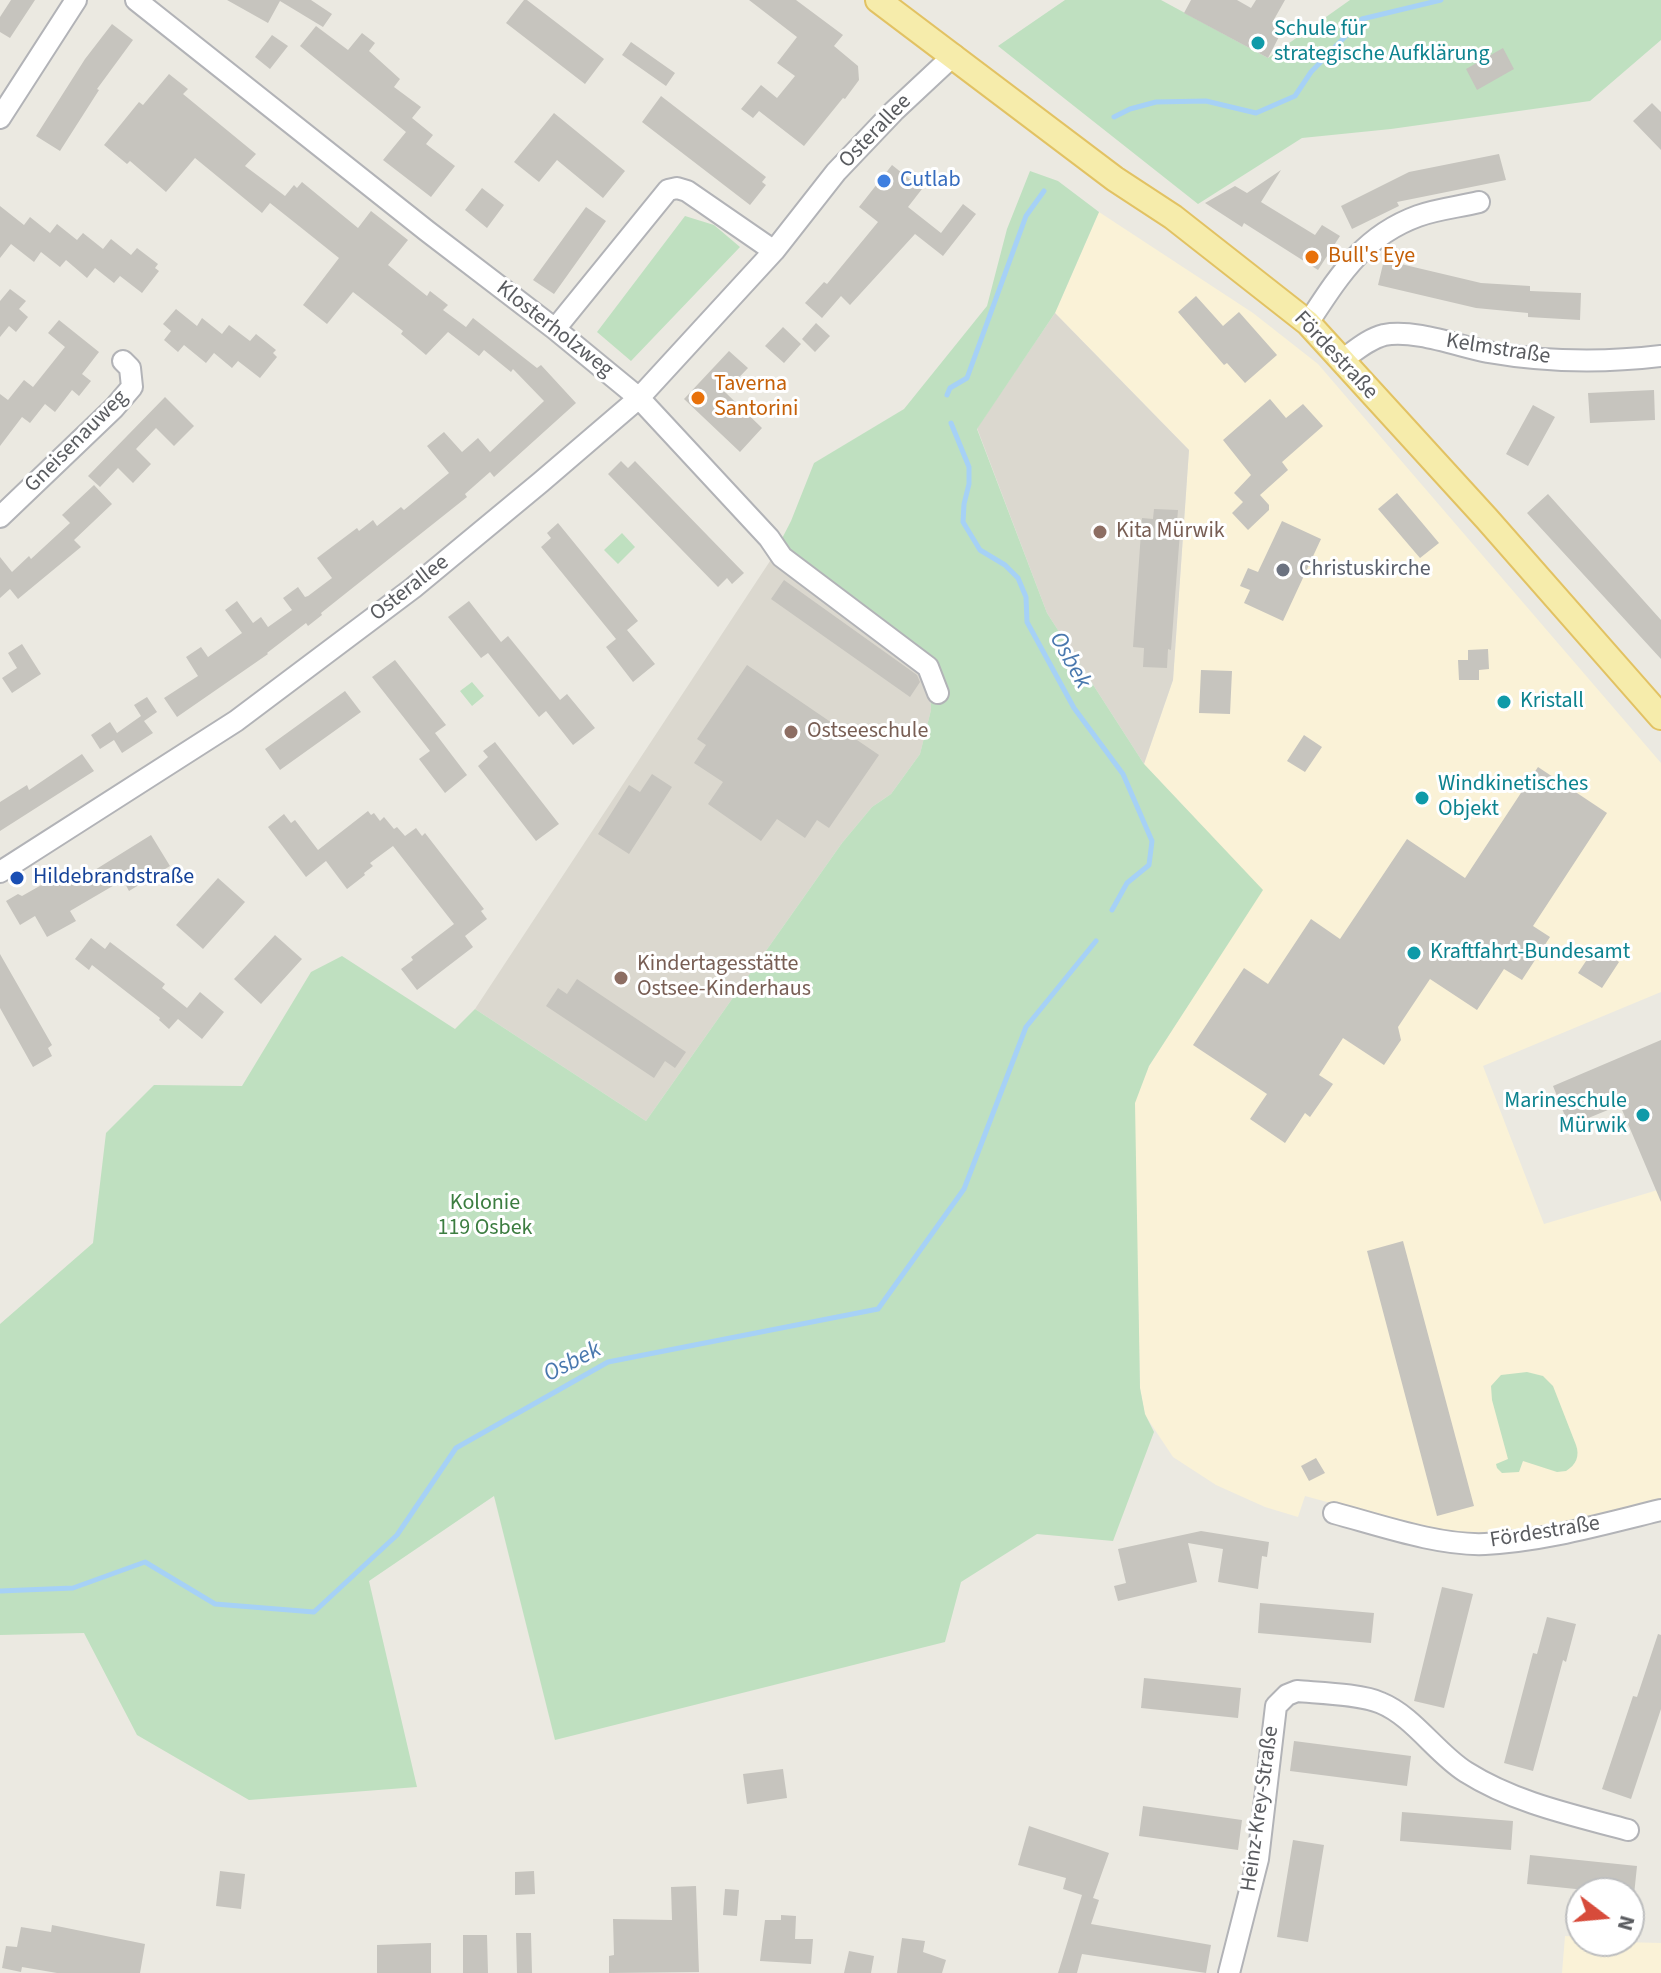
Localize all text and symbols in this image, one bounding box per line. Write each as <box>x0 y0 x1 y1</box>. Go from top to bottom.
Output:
place label: Schule für strategische Aufklärung <box>1274 17 1489 68</box>
marker: Schule für strategische Aufklärung <box>1249 34 1267 52</box>
street label: Osterallee <box>834 89 918 175</box>
place label: Cutlab <box>900 168 961 194</box>
marker: Cutlab <box>875 172 893 190</box>
place label: Bull's Eye <box>1328 244 1415 270</box>
marker: Bull's Eye <box>1303 248 1321 266</box>
street label: Klosterholzweg <box>490 276 618 384</box>
street label: Fördestraße <box>1287 306 1383 406</box>
street label: Kelmstraße <box>1444 329 1552 371</box>
place label: Taverna Santorini <box>714 372 798 424</box>
street label: Gneisenauweg <box>20 385 134 499</box>
marker: Taverna Santorini <box>689 389 707 407</box>
place label: Kita Mürwik <box>1116 519 1225 545</box>
marker: Kita Mürwik <box>1091 523 1109 541</box>
street label: Osterallee <box>365 550 455 628</box>
place label: Christuskirche <box>1299 557 1431 583</box>
marker: Christuskirche <box>1274 561 1292 579</box>
water label: Osbek <box>1042 627 1096 695</box>
place label: Kristall <box>1520 689 1584 715</box>
marker: Kristall <box>1495 693 1513 711</box>
place label: Ostseeschule <box>807 719 928 745</box>
marker: Ostseeschule <box>782 723 800 741</box>
place label: Windkinetisches Objekt <box>1438 772 1588 824</box>
marker: Windkinetisches Objekt <box>1413 789 1431 807</box>
place label: Hildebrandstraße <box>33 865 194 891</box>
marker: Hildebrandstraße <box>8 869 26 887</box>
place label: Kraftfahrt-Bundesamt <box>1430 940 1630 966</box>
marker: Kraftfahrt-Bundesamt <box>1405 944 1423 962</box>
place label: Kindertagesstätte Ostsee-Kinderhaus <box>637 952 811 1004</box>
marker: Kindertagesstätte Ostsee-Kinderhaus <box>612 969 630 987</box>
place label: Marineschule Mürwik <box>1504 1089 1627 1140</box>
marker: Marineschule Mürwik <box>1634 1106 1652 1124</box>
park label: Kolonie 119 Osbek <box>438 1191 532 1242</box>
water label: Osbek <box>539 1336 607 1390</box>
street label: Fördestraße <box>1488 1511 1602 1555</box>
street label: Heinz-Krey-Straße <box>1236 1725 1286 1893</box>
north arrow <box>1565 1877 1645 1957</box>
text: N <box>1609 1912 1644 1935</box>

